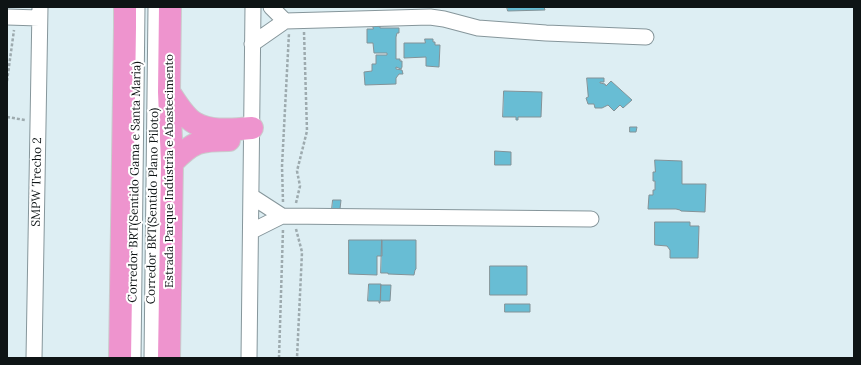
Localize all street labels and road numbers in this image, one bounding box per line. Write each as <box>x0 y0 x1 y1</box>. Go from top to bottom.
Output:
street label: Estrada Parque Indústria e Abastecimento <box>163 54 177 288</box>
street label: Corredor BRT(Sentido Gama e Santa Maria) <box>126 61 144 303</box>
street label: Corredor BRT(Sentido Plano Piloto) <box>144 108 162 304</box>
street label: SMPW Trecho 2 <box>29 137 45 227</box>

